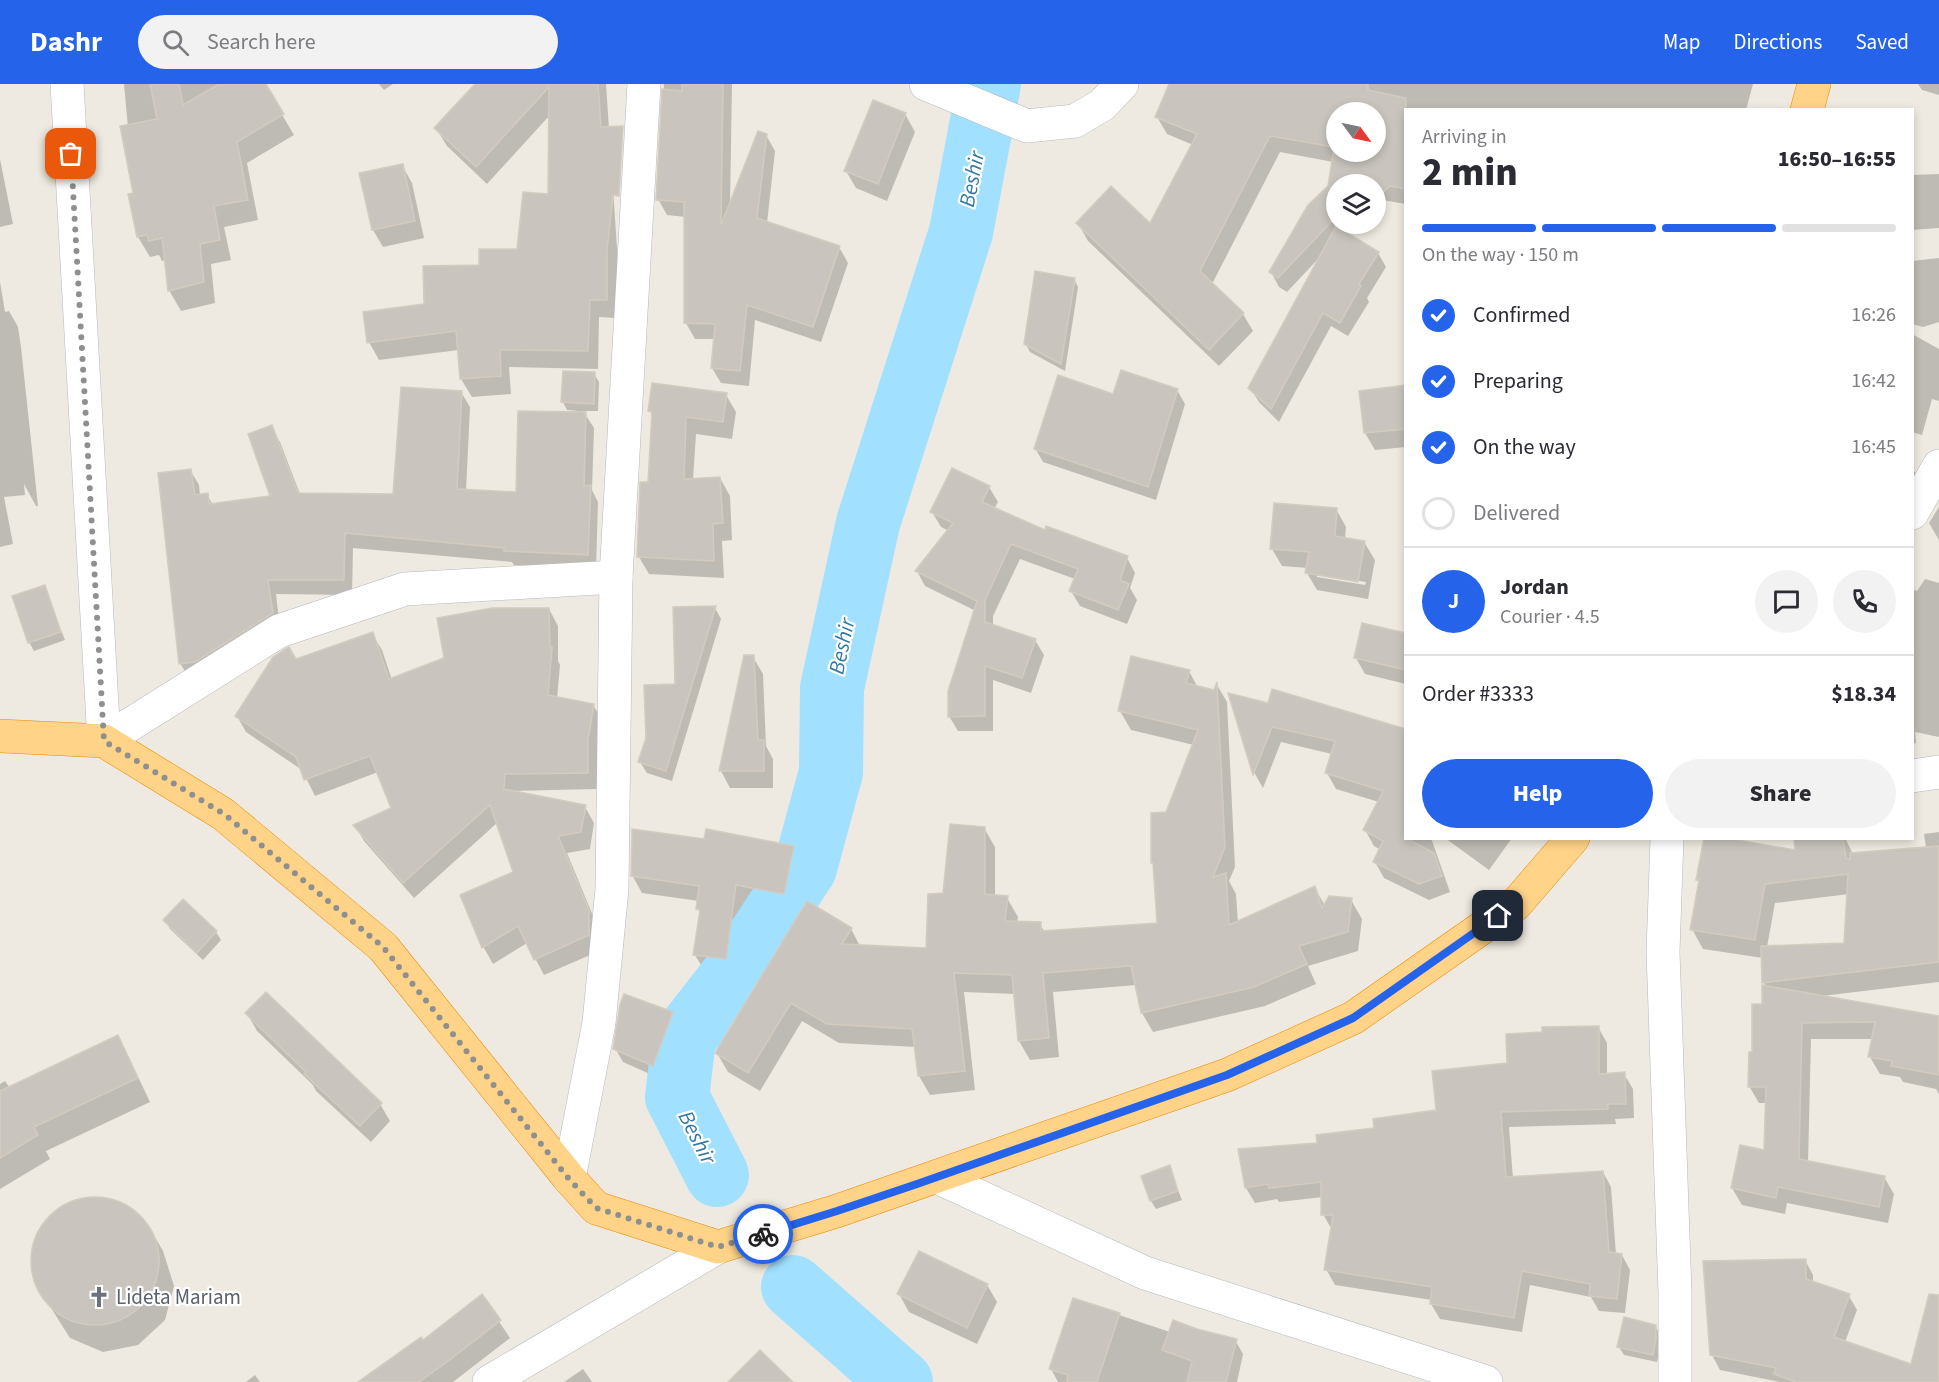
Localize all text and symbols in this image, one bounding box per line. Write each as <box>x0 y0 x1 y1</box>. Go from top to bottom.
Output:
search box <box>138 15 558 69</box>
text: Dashr <box>30 22 102 62</box>
icon: search <box>159 26 192 59</box>
text: Search here <box>207 26 316 58</box>
text: Map <box>1663 27 1701 57</box>
text: Directions <box>1734 27 1822 57</box>
text: Saved <box>1855 27 1909 57</box>
north arrow <box>1326 102 1386 162</box>
map controls <box>1326 102 1386 234</box>
text: Arriving in <box>1422 123 1507 151</box>
pin <box>45 128 96 179</box>
icon: bag <box>54 137 87 170</box>
text: 16:50–16:55 <box>1778 143 1896 175</box>
text: 2 min <box>1422 145 1518 201</box>
water label: Beshir <box>951 147 993 210</box>
button: layers <box>1326 174 1386 234</box>
text: On the way · 150 m <box>1422 241 1579 269</box>
icon: check <box>1422 299 1455 332</box>
text: Confirmed <box>1473 299 1570 331</box>
text: 16:26 <box>1851 301 1896 329</box>
icon: check <box>1422 365 1455 398</box>
text: Preparing <box>1473 365 1563 397</box>
text: 16:42 <box>1851 367 1896 395</box>
icon: check <box>1422 431 1455 464</box>
text: On the way <box>1473 431 1576 463</box>
text: 16:45 <box>1851 433 1896 461</box>
text: Delivered <box>1473 497 1560 529</box>
button: chat <box>1755 570 1818 633</box>
button: phone <box>1833 570 1896 633</box>
text: Jordan <box>1500 571 1569 603</box>
text: J <box>1448 585 1459 617</box>
text: Courier · 4.5 <box>1500 603 1600 631</box>
water label: Beshir <box>820 614 864 677</box>
text: Order #3333 <box>1422 678 1534 710</box>
text: $18.34 <box>1831 678 1896 710</box>
button: Help <box>1422 759 1653 828</box>
button: Share <box>1665 759 1896 828</box>
pin <box>1472 890 1523 941</box>
icon: home <box>1481 899 1514 932</box>
water label: Beshir <box>670 1105 725 1171</box>
courier <box>733 1204 793 1264</box>
icon: bike <box>747 1218 780 1251</box>
place label: Lideta Mariam <box>116 1282 241 1312</box>
church icon: Lideta Mariam <box>87 1285 111 1309</box>

